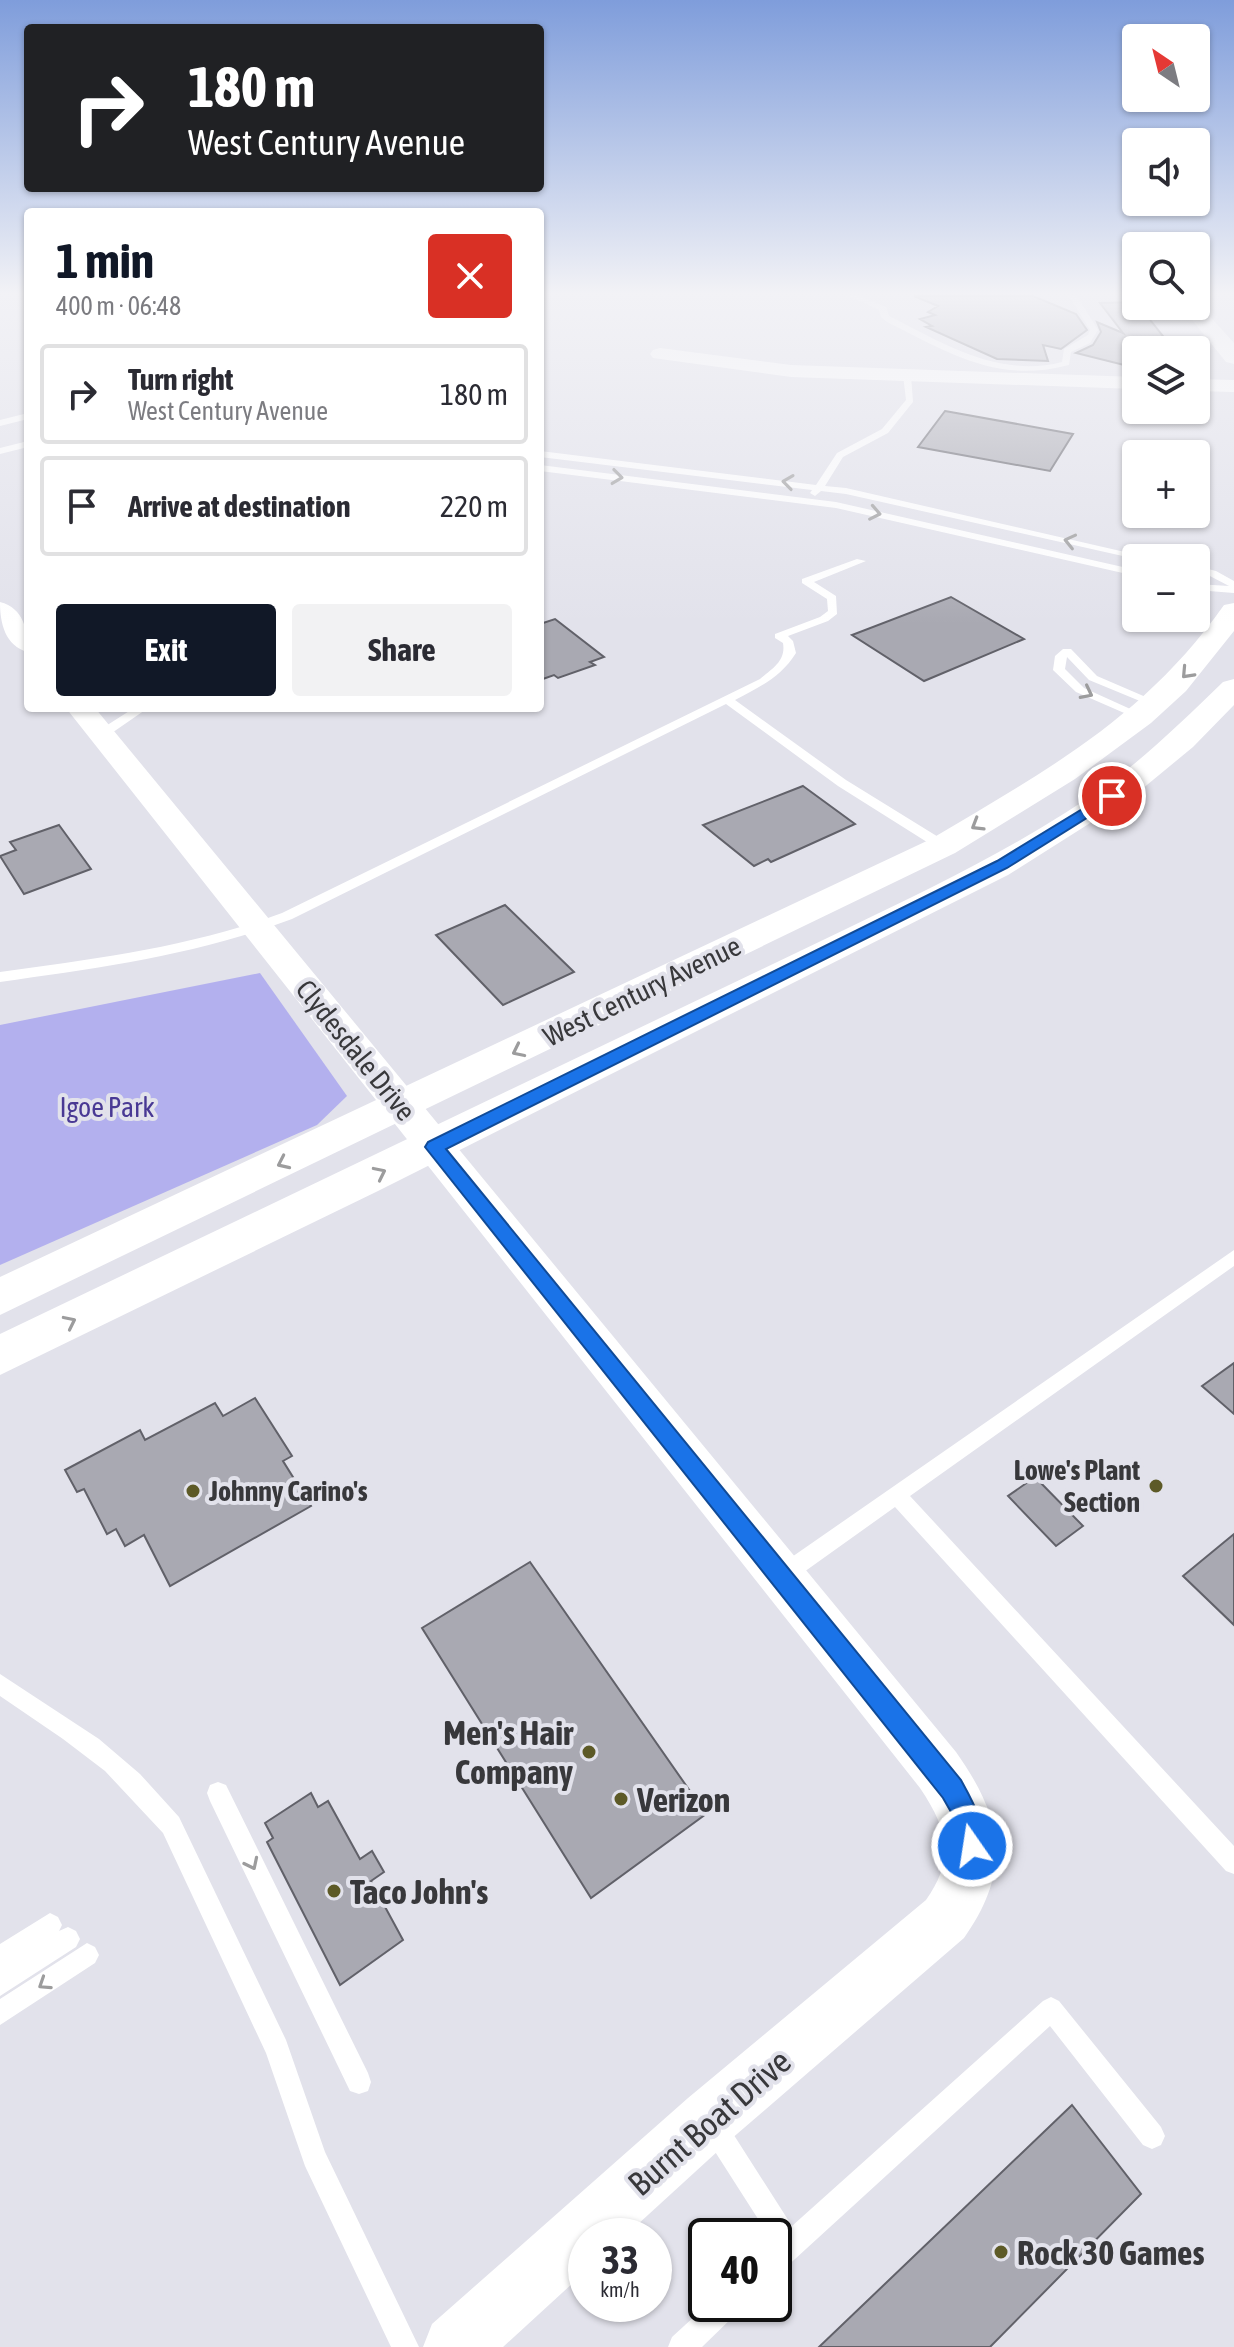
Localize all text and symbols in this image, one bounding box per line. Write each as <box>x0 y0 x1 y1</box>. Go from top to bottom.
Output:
north arrow <box>1122 24 1210 112</box>
map controls <box>1122 24 1210 632</box>
text: 180 m <box>188 55 315 119</box>
icon: right <box>56 56 160 160</box>
text: West Century Avenue <box>188 121 465 163</box>
button: sound <box>1122 128 1210 216</box>
button: search <box>1122 232 1210 320</box>
text: 1 min <box>56 233 154 288</box>
button: close <box>428 234 512 318</box>
text: 400 m · 06:48 <box>56 291 181 321</box>
button: layers <box>1122 336 1210 424</box>
text: Turn right <box>128 362 234 396</box>
icon: right <box>60 372 104 416</box>
text: 180 m <box>440 377 508 411</box>
text: West Century Avenue <box>128 396 328 426</box>
button: + <box>1122 440 1210 528</box>
one-way arrow <box>611 468 624 485</box>
one-way arrow <box>781 474 795 491</box>
icon: arrive <box>60 484 104 528</box>
text: Arrive at destination <box>128 489 350 523</box>
text: 220 m <box>440 489 508 523</box>
one-way arrow <box>868 503 882 520</box>
one-way arrow <box>1064 533 1078 550</box>
button: − <box>1122 544 1210 632</box>
button: Exit <box>56 604 276 696</box>
button: Share <box>292 604 512 696</box>
one-way arrow <box>1181 664 1196 678</box>
one-way arrow <box>1079 684 1094 699</box>
pin <box>1078 762 1146 830</box>
icon: arrive <box>1090 774 1134 818</box>
one-way arrow <box>971 815 986 831</box>
street label: West Century Avenue <box>538 929 746 1053</box>
street label: Clydesdale Drive <box>290 973 422 1127</box>
one-way arrow <box>511 1041 526 1057</box>
park label: Igoe Park <box>59 1091 155 1123</box>
one-way arrow <box>277 1153 291 1169</box>
one-way arrow <box>372 1167 386 1183</box>
one-way arrow <box>62 1316 77 1332</box>
place label: Lowe's Plant Section <box>1014 1454 1140 1518</box>
place label: Johnny Carino's <box>208 1475 368 1507</box>
marker: Lowe's Plant Section <box>1147 1477 1165 1495</box>
marker: Johnny Carino's <box>184 1482 202 1500</box>
place label: Men's Hair Company <box>443 1713 574 1791</box>
marker: Men's Hair Company <box>580 1743 598 1761</box>
place label: Verizon <box>636 1780 730 1819</box>
marker: Verizon <box>612 1790 630 1808</box>
position arrow <box>930 1804 1014 1888</box>
one-way arrow <box>243 1855 258 1870</box>
place label: Taco John's <box>350 1872 488 1911</box>
marker: Taco John's <box>325 1882 343 1900</box>
one-way arrow <box>38 1974 52 1989</box>
street label: Burnt Boat Drive <box>620 2041 798 2203</box>
speed limit sign: 40 <box>688 2218 792 2322</box>
place label: Rock 30 Games <box>1017 2233 1205 2272</box>
text: 33 <box>601 2237 639 2282</box>
marker: Rock 30 Games <box>992 2243 1010 2261</box>
text: km/h <box>600 2278 640 2301</box>

